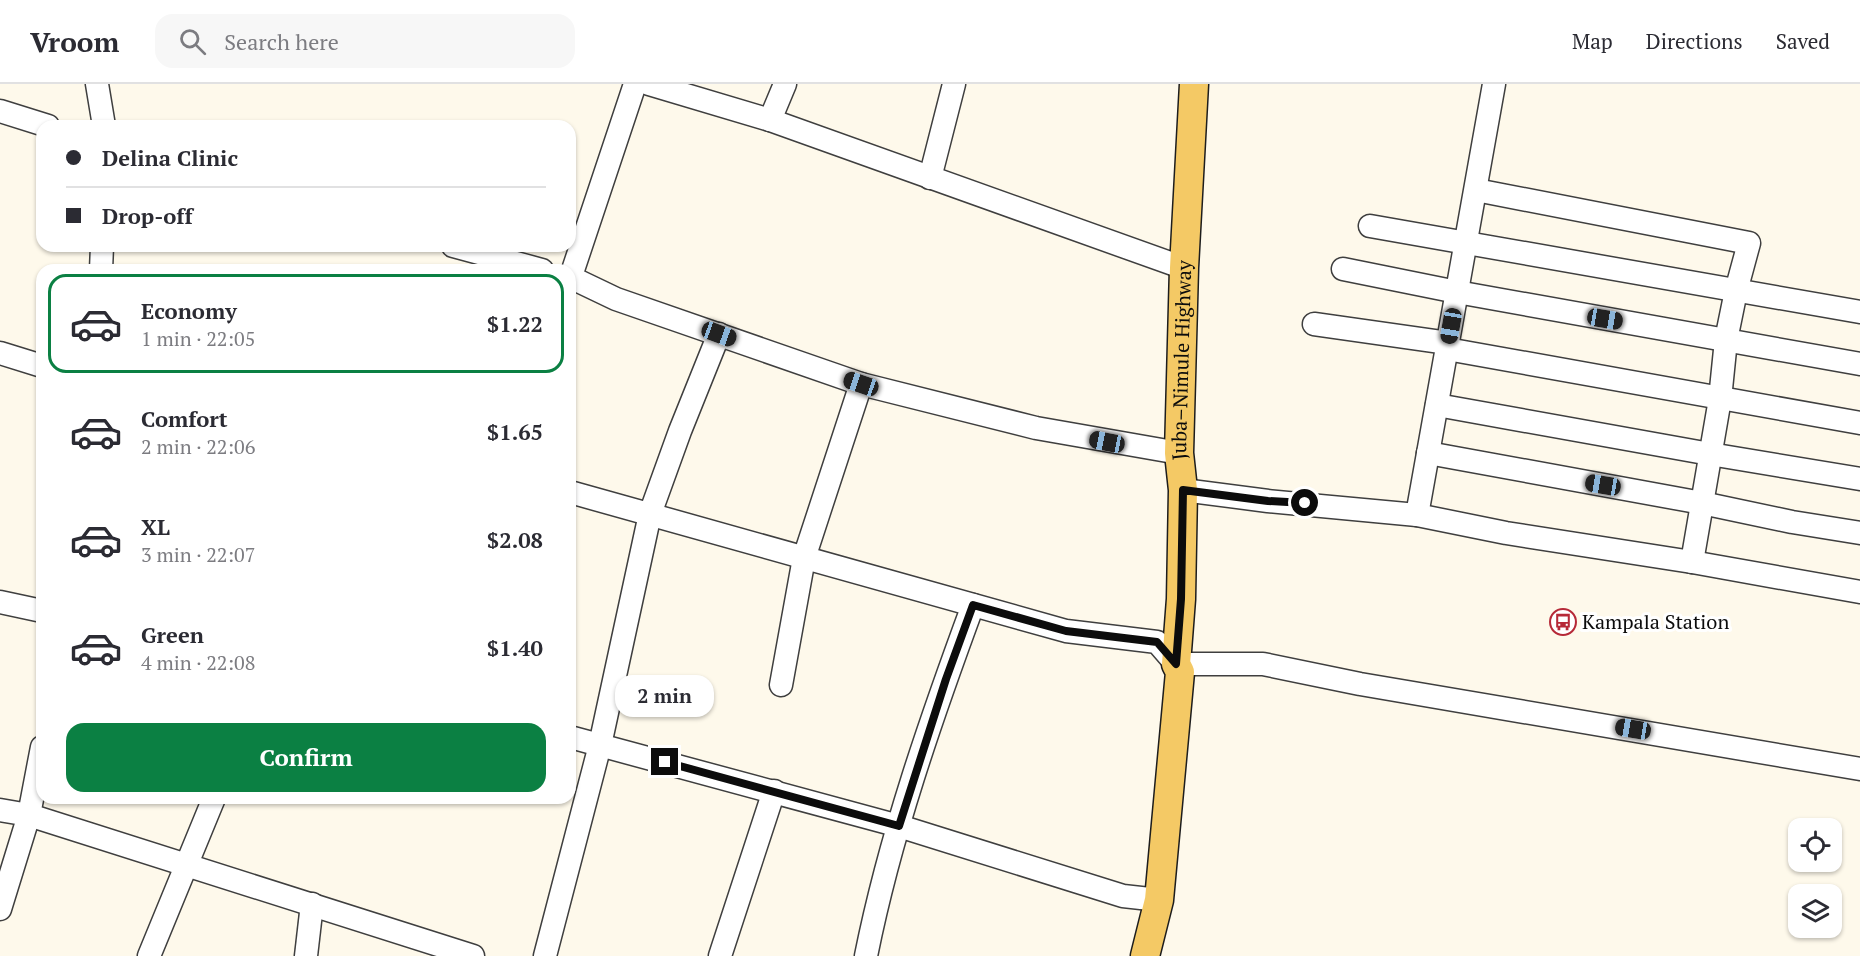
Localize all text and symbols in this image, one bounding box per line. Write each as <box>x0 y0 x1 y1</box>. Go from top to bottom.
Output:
search box <box>155 14 575 68</box>
text: Vroom <box>30 23 119 60</box>
icon: search <box>176 25 209 58</box>
text: Search here <box>224 27 339 56</box>
text: Map <box>1572 27 1613 55</box>
text: Directions <box>1646 27 1743 55</box>
text: Saved <box>1776 27 1830 55</box>
text: Delina Clinic <box>102 143 238 172</box>
text: Drop-off <box>102 201 193 230</box>
street label: Juba–Nimule Highway <box>1165 259 1197 461</box>
text: Economy <box>141 296 237 325</box>
icon: car <box>69 297 123 351</box>
car <box>1439 307 1463 345</box>
car <box>1586 307 1624 331</box>
text: $1.22 <box>487 309 543 338</box>
car <box>699 319 739 349</box>
text: 1 min · 22:05 <box>141 325 255 352</box>
car <box>841 370 881 398</box>
text: Comfort <box>141 404 227 433</box>
icon: car <box>69 405 123 459</box>
text: $1.65 <box>487 417 543 446</box>
car <box>1088 430 1126 454</box>
text: 2 min · 22:06 <box>141 433 255 460</box>
car <box>1584 473 1622 497</box>
route start <box>1291 489 1318 516</box>
text: XL <box>141 512 170 541</box>
icon: car <box>69 513 123 567</box>
text: $2.08 <box>487 525 543 554</box>
text: 3 min · 22:07 <box>141 541 255 568</box>
bus stop icon: Kampala Station <box>1548 607 1578 637</box>
place label: Kampala Station <box>1582 608 1729 635</box>
text: Green <box>141 620 204 649</box>
icon: car <box>69 621 123 675</box>
text: $1.40 <box>487 633 543 662</box>
text: 4 min · 22:08 <box>141 649 255 676</box>
callout: 2 min <box>616 675 714 717</box>
text: 2 min <box>637 682 692 709</box>
car <box>1614 717 1652 741</box>
button: Confirm <box>66 723 546 792</box>
route end <box>651 748 678 775</box>
map controls <box>1788 818 1842 938</box>
button: locate <box>1788 818 1842 872</box>
button: layers <box>1788 884 1842 938</box>

